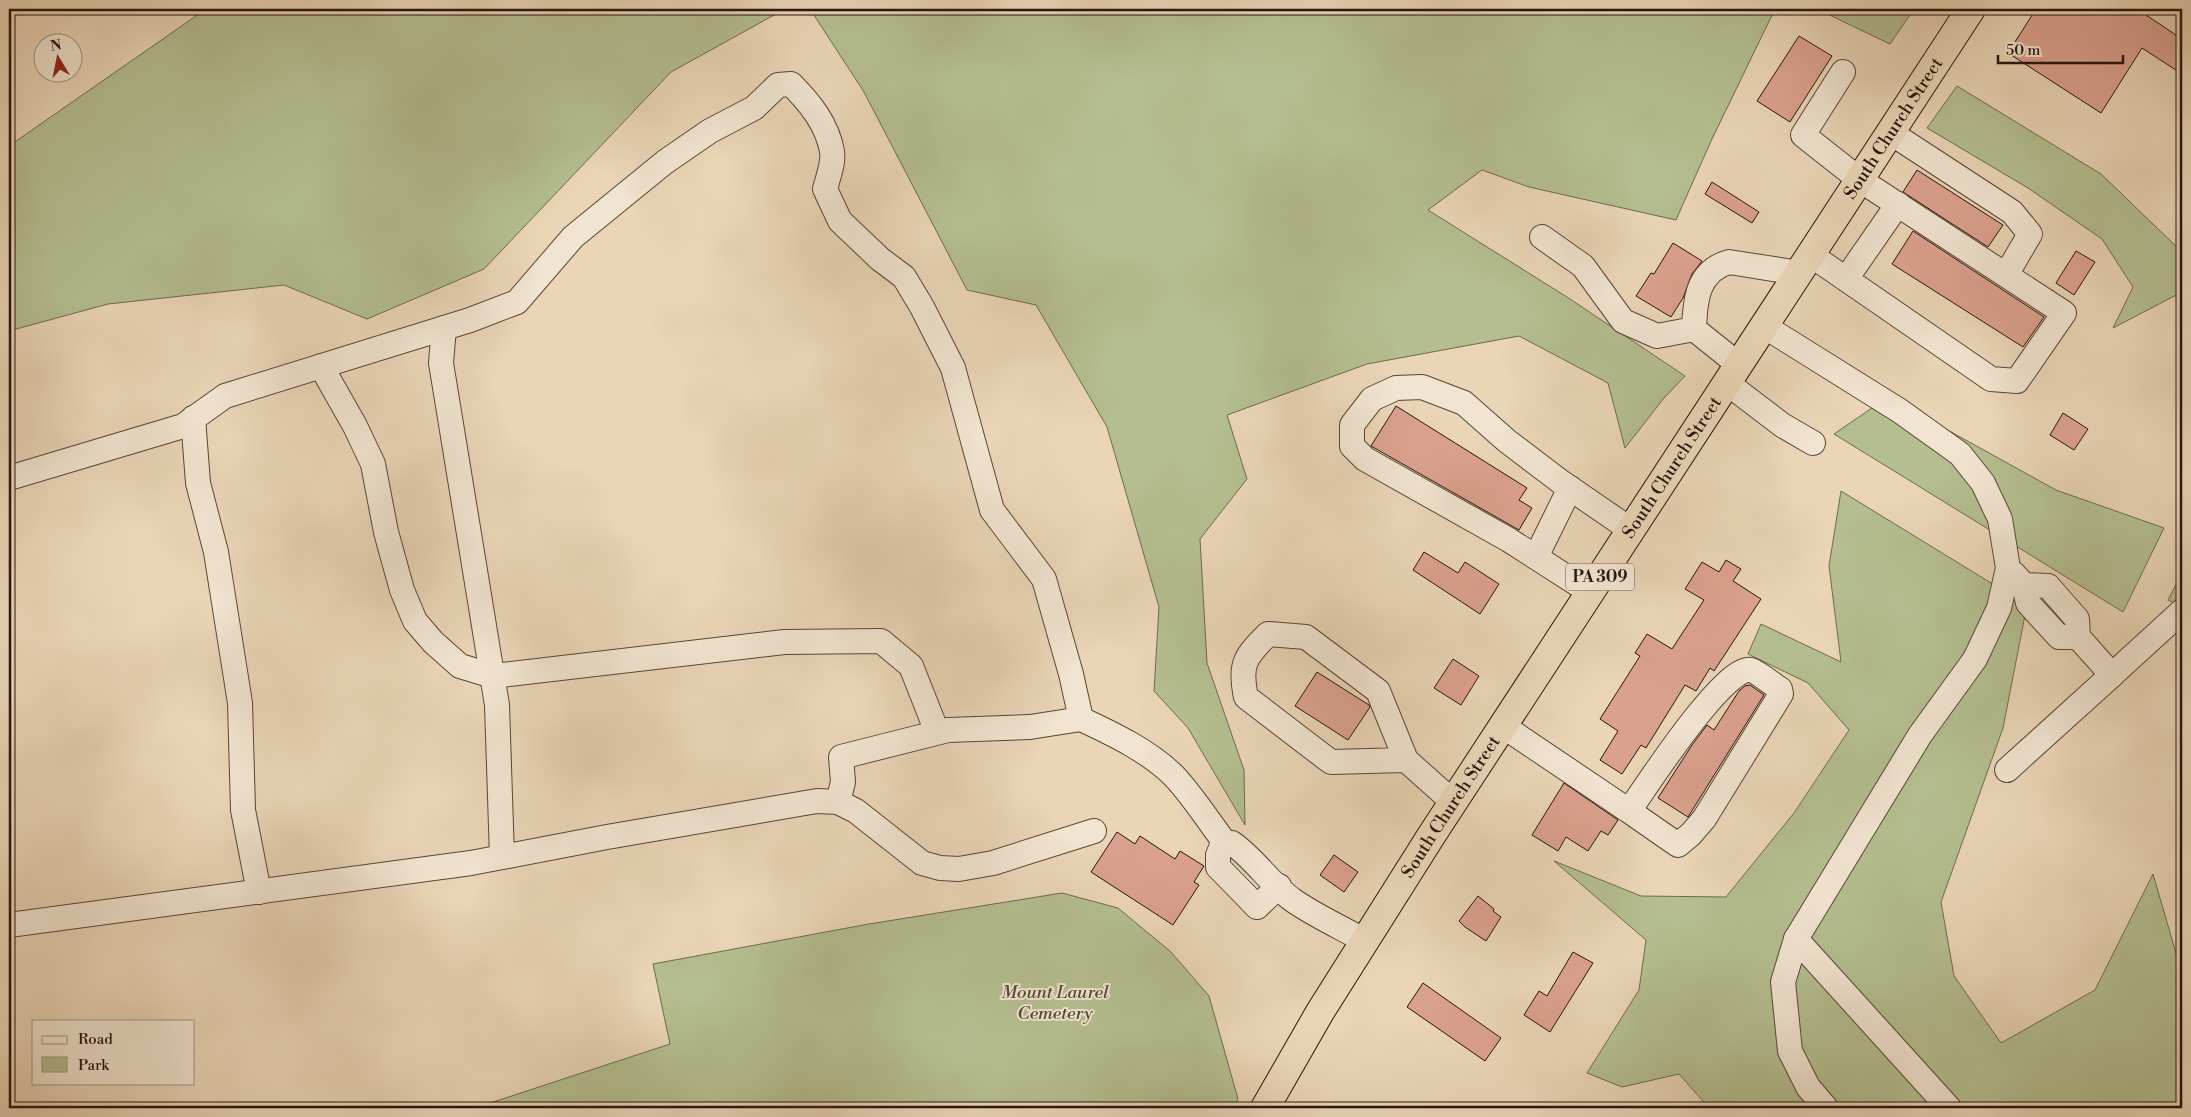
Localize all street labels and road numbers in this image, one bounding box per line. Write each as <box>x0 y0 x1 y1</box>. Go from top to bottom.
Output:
street label: South Church Street <box>1838 52 1948 204</box>
street label: South Church Street <box>1617 391 1727 543</box>
road number: PA 309 <box>1566 564 1634 590</box>
street label: South Church Street <box>1396 731 1505 882</box>

